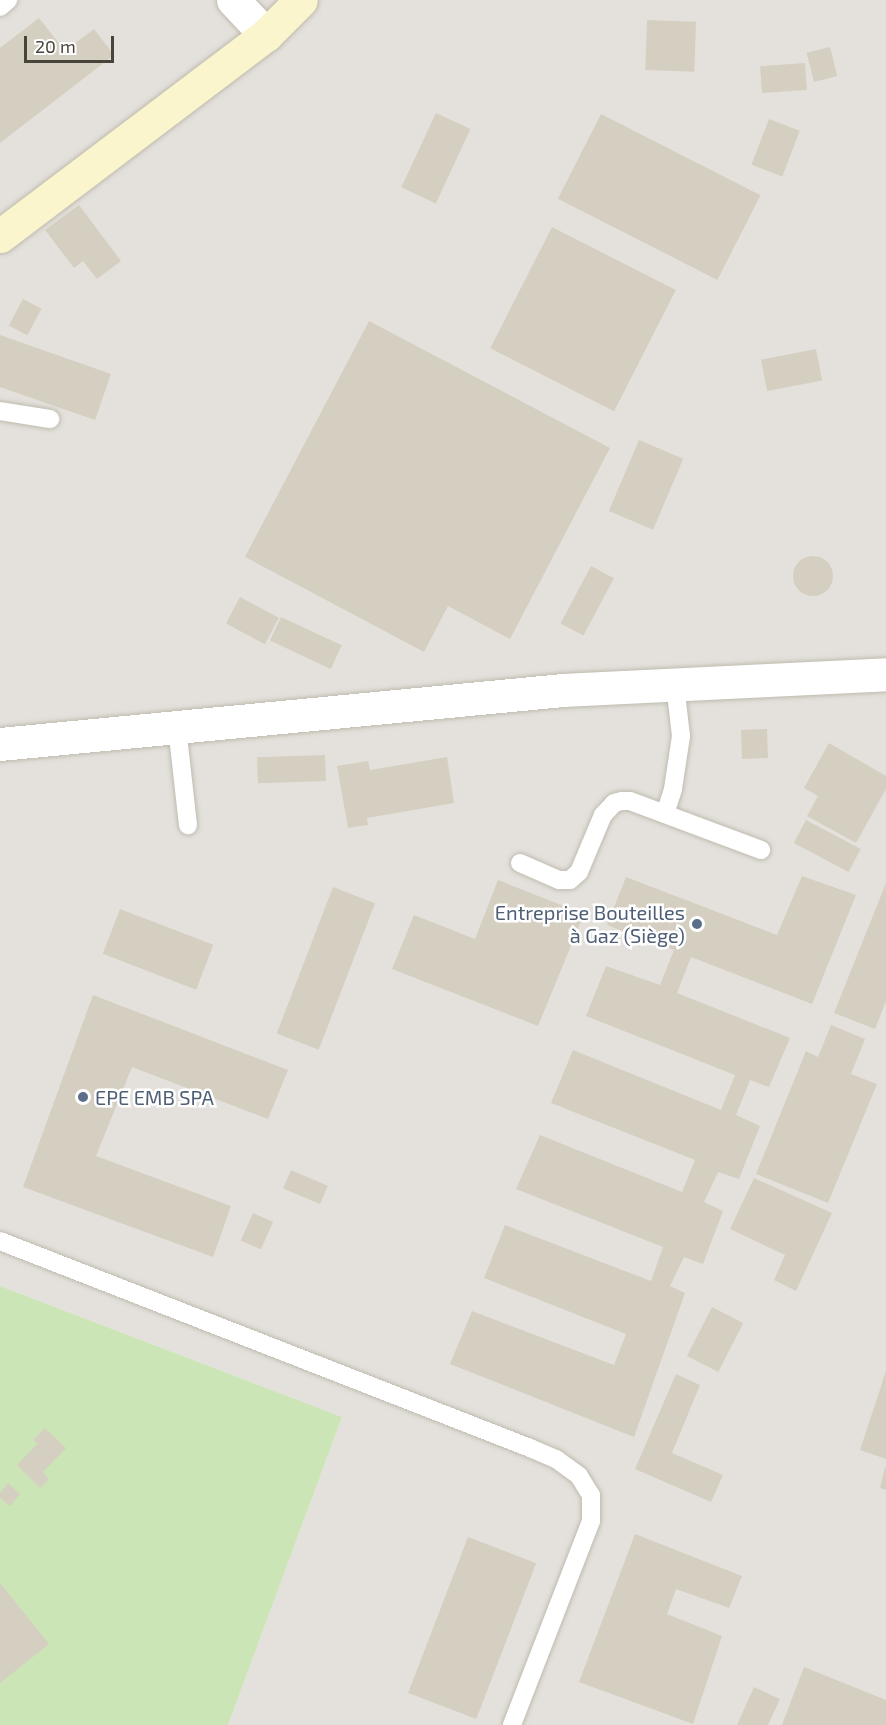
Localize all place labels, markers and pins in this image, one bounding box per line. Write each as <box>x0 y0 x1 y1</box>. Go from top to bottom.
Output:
place label: Entreprise Bouteilles à Gaz (Siège) <box>495 900 685 947</box>
marker: Entreprise Bouteilles à Gaz (Siège) <box>690 917 704 931</box>
place label: EPE EMB SPA <box>95 1085 214 1109</box>
marker: EPE EMB SPA <box>76 1090 90 1104</box>

